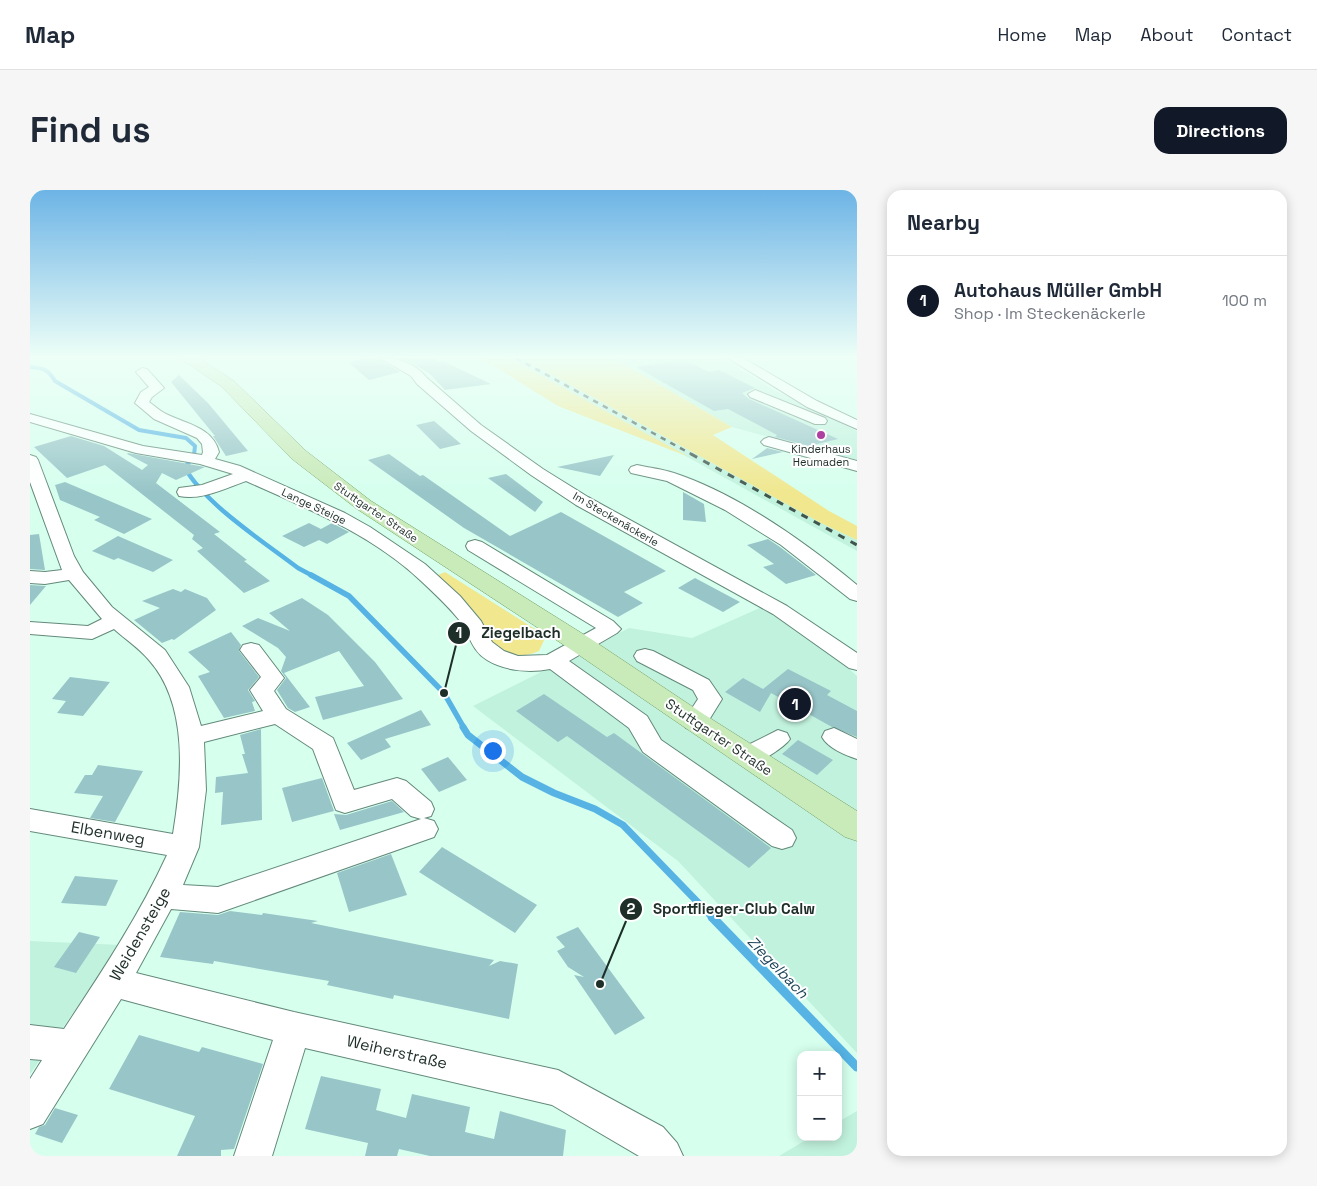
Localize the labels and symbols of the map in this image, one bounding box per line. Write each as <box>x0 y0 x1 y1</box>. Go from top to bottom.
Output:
marker: Kinderhaus Heumaden <box>815 429 827 441</box>
place label: Kinderhaus Heumaden <box>791 442 851 469</box>
street label: Stuttgarter Straße <box>331 479 421 545</box>
street label: Lange Steige <box>279 485 349 527</box>
street label: Im Steckenäckerle <box>571 489 661 549</box>
callout: Ziegelbach <box>446 618 571 648</box>
text: 1 <box>456 623 462 642</box>
text: Ziegelbach <box>481 623 561 642</box>
pin: 1 <box>779 685 811 723</box>
street label: Stuttgarter Straße <box>662 694 776 780</box>
your location <box>480 738 506 764</box>
street label: Elbenweg <box>69 816 147 850</box>
street label: Weidensteige <box>105 883 175 985</box>
callout: Sportflieger-Club Calw <box>618 894 825 924</box>
text: 2 <box>627 899 636 918</box>
text: Sportflieger-Club Calw <box>653 899 815 918</box>
water label: Ziegelbach <box>743 932 813 1003</box>
street label: Weiherstraße <box>345 1030 449 1074</box>

